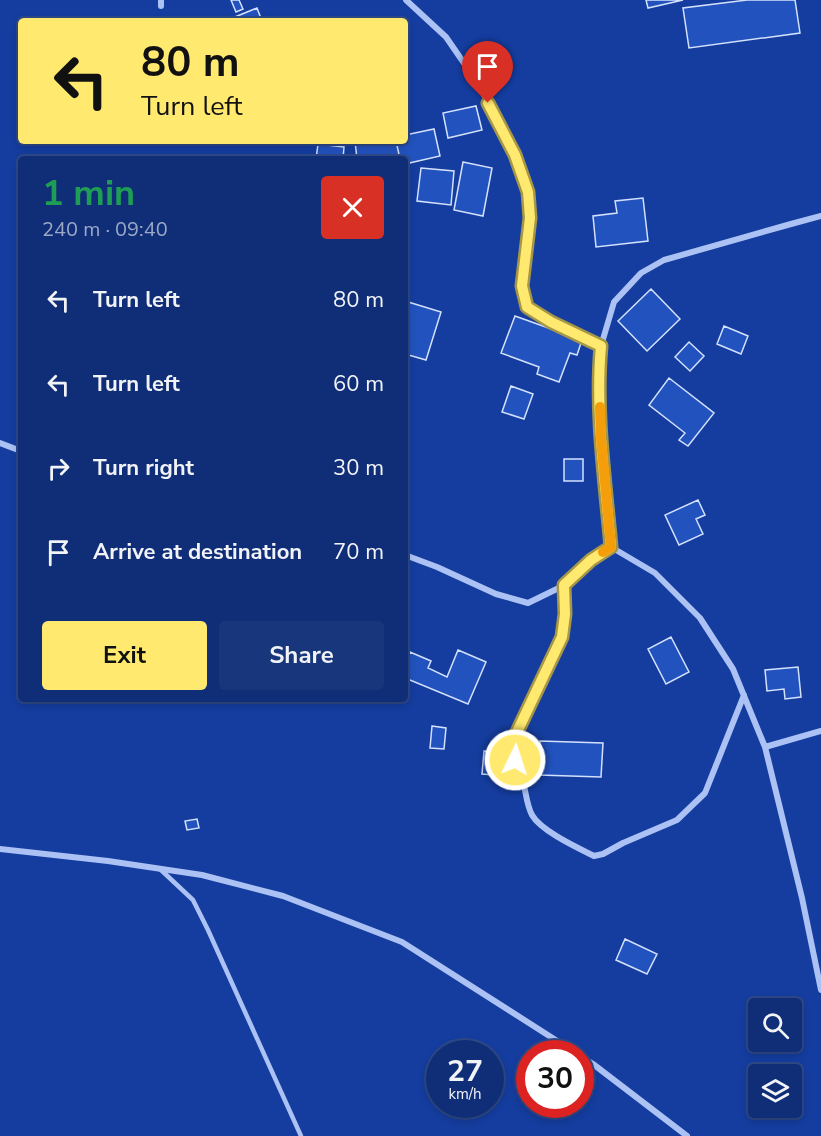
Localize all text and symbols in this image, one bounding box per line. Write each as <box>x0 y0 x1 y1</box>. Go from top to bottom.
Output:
text: 80 m <box>141 34 240 91</box>
pin <box>462 41 513 103</box>
icon: left <box>42 42 120 120</box>
icon: arrive <box>471 50 504 83</box>
text: Turn left <box>141 88 242 125</box>
text: 1 min <box>42 169 135 218</box>
button: close <box>321 176 384 239</box>
text: 240 m · 09:40 <box>42 216 168 243</box>
icon: left <box>42 284 75 317</box>
text: Turn left <box>93 285 180 315</box>
text: 80 m <box>333 285 384 315</box>
icon: left <box>42 368 75 401</box>
text: Turn left <box>93 369 180 399</box>
text: 60 m <box>333 369 384 399</box>
icon: right <box>42 452 75 485</box>
text: Turn right <box>93 453 194 483</box>
text: 30 m <box>333 453 384 483</box>
icon: arrive <box>42 536 75 569</box>
text: Arrive at destination <box>93 537 302 567</box>
text: 70 m <box>333 537 384 567</box>
button: Exit <box>42 621 207 690</box>
button: Share <box>219 621 384 690</box>
position arrow <box>483 728 547 792</box>
map controls <box>748 998 802 1118</box>
button: search <box>748 998 802 1052</box>
speed limit sign: 30 <box>516 1040 594 1118</box>
text: 27 <box>447 1051 483 1092</box>
button: layers <box>748 1064 802 1118</box>
text: km/h <box>448 1084 482 1104</box>

